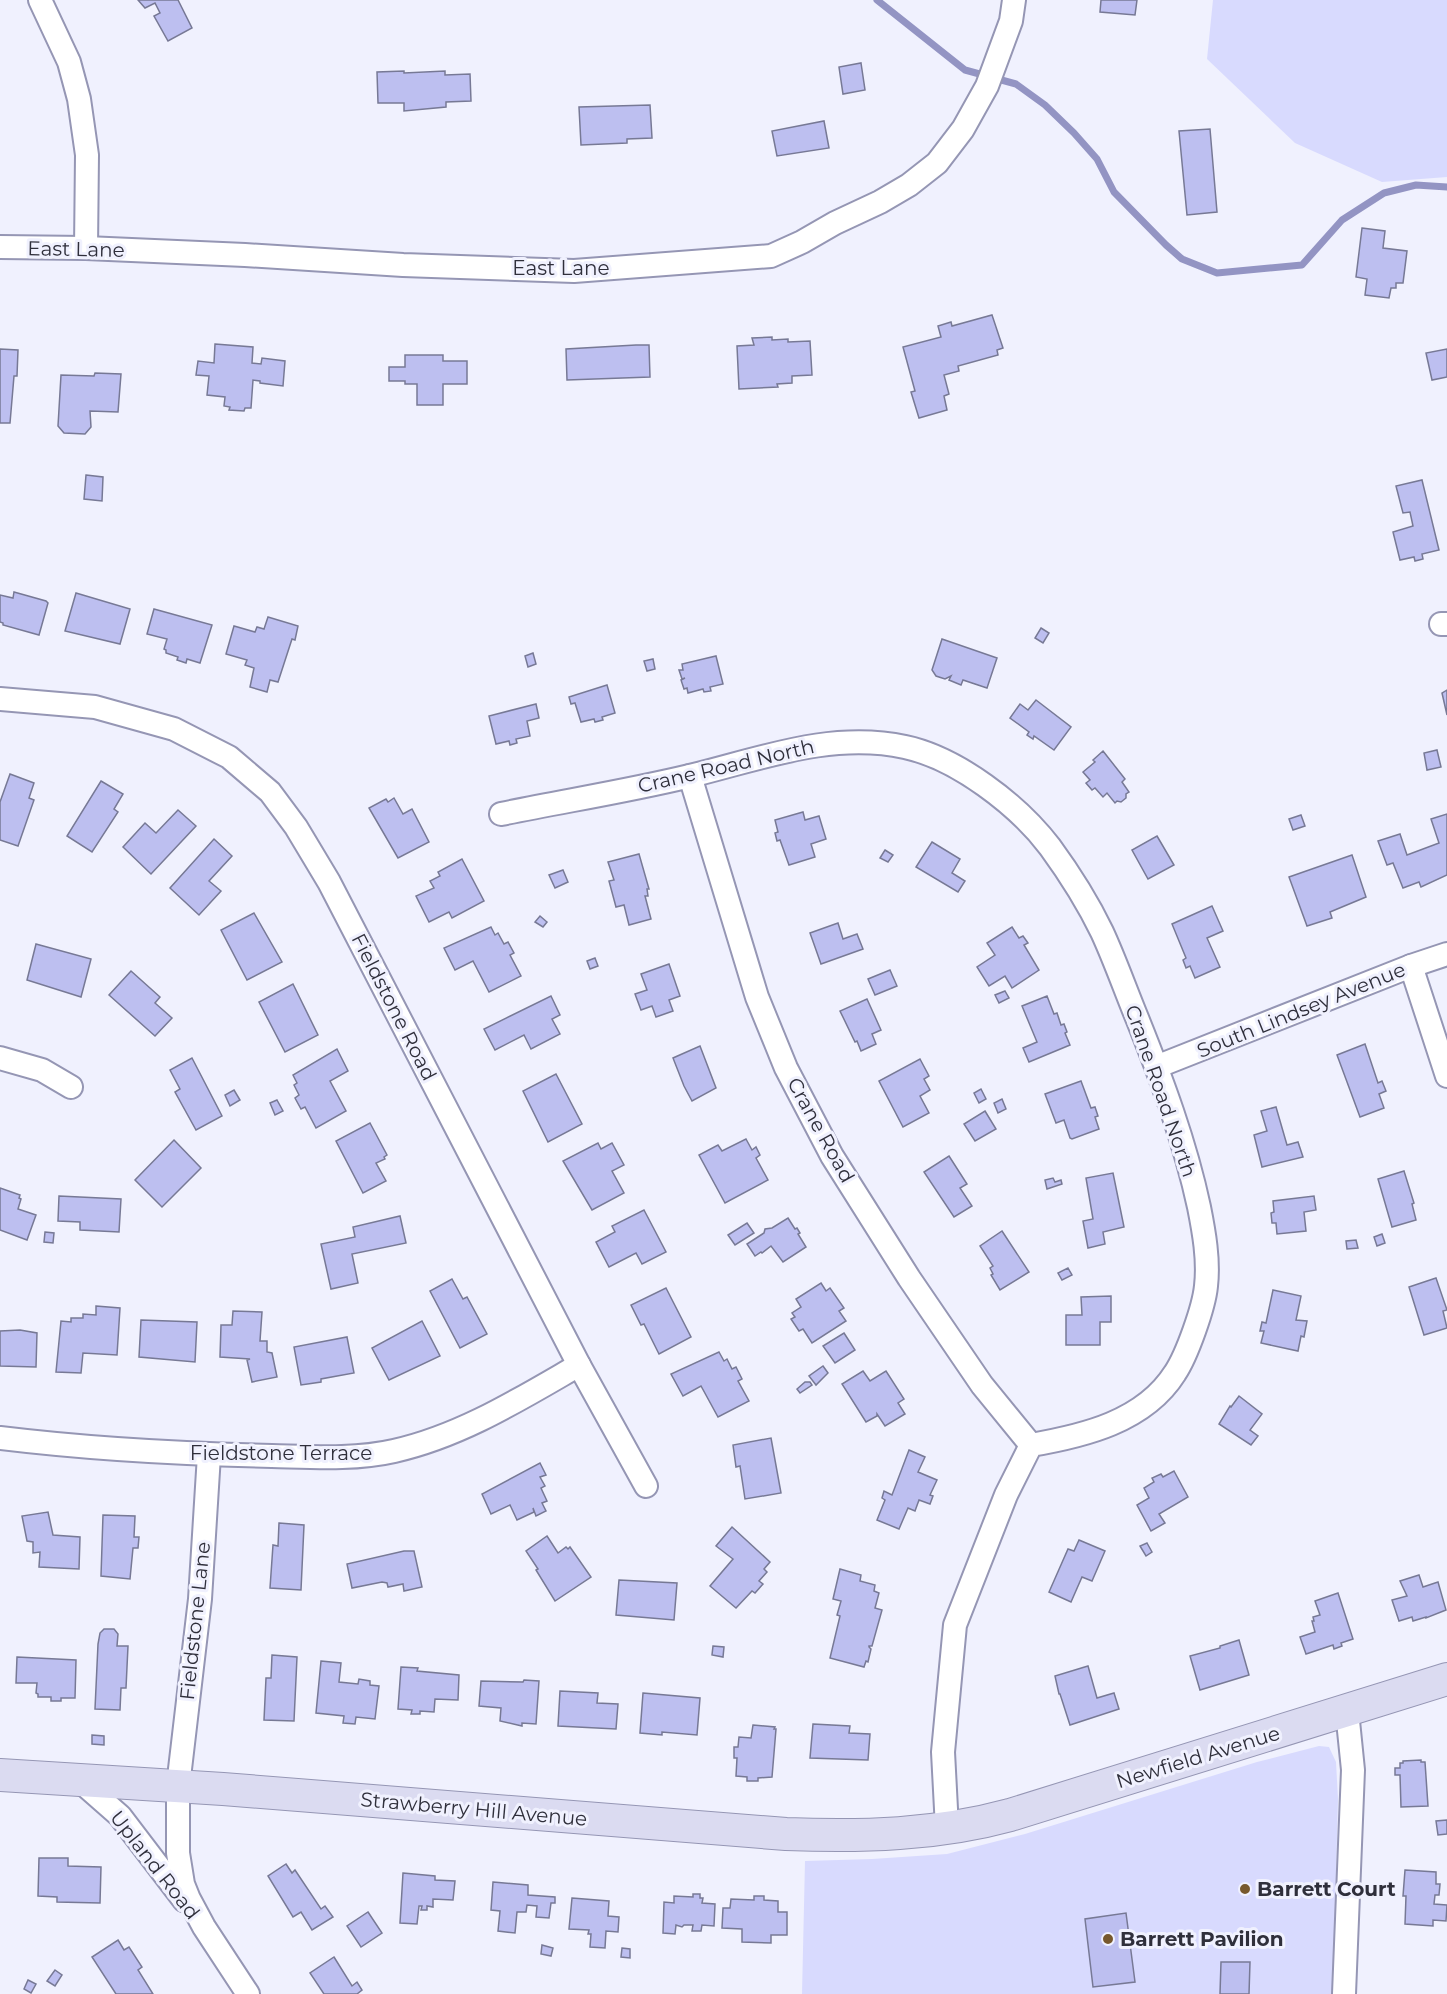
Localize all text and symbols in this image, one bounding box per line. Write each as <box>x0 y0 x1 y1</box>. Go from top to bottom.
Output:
street label: East Lane <box>27 236 125 262</box>
street label: East Lane <box>512 256 610 280</box>
street label: Crane Road North <box>635 734 817 798</box>
street label: Fieldstone Road <box>346 929 442 1085</box>
street label: South Lindsey Avenue <box>1193 957 1409 1063</box>
street label: Crane Road North <box>1120 1002 1202 1180</box>
street label: Crane Road <box>782 1073 860 1187</box>
street label: Fieldstone Terrace <box>190 1441 372 1465</box>
street label: Fieldstone Lane <box>175 1541 215 1701</box>
street label: Newfield Avenue <box>1113 1721 1283 1793</box>
street label: Strawberry Hill Avenue <box>360 1787 588 1831</box>
street label: Upland Road <box>105 1806 205 1924</box>
place label: Barrett Court <box>1257 1877 1396 1901</box>
marker: Barrett Court <box>1238 1882 1252 1896</box>
place label: Barrett Pavilion <box>1120 1927 1284 1951</box>
marker: Barrett Pavilion <box>1101 1932 1115 1946</box>

